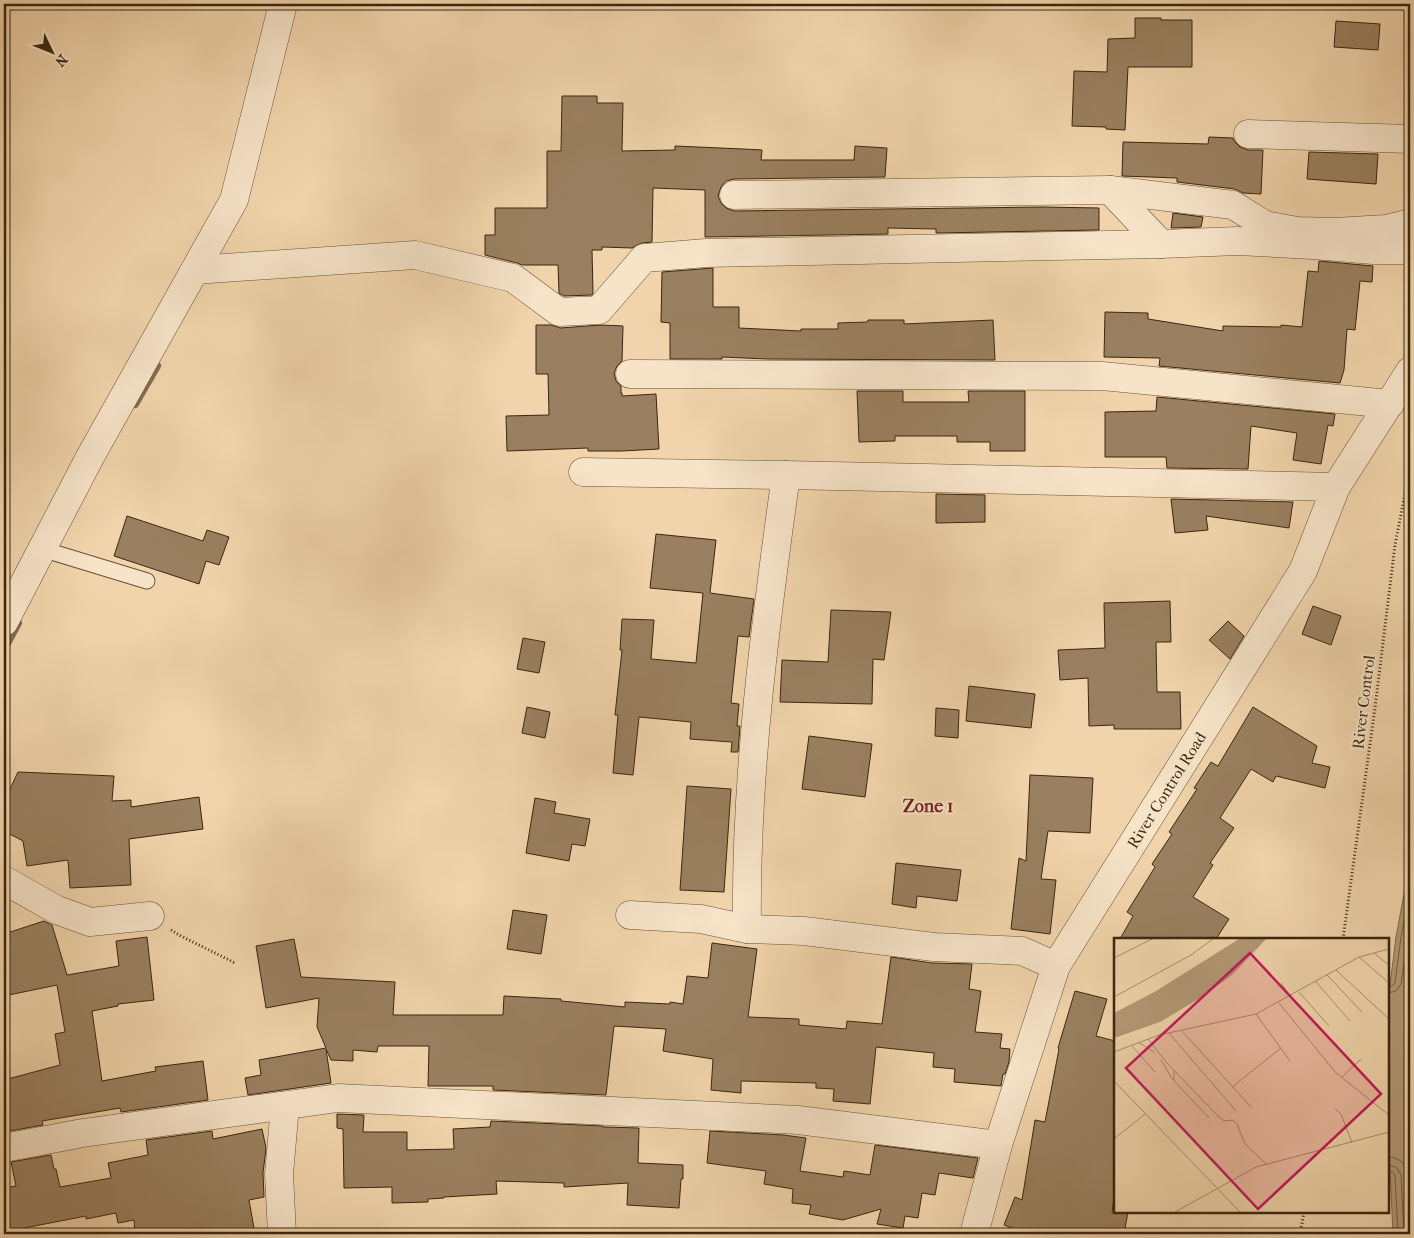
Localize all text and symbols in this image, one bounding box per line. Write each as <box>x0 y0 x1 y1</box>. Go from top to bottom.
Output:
north arrow <box>28 28 78 78</box>
text: N <box>51 51 71 70</box>
street label: River Control <box>1348 653 1379 750</box>
street label: River Control Road <box>1123 728 1210 852</box>
district label: Zone 1 <box>903 796 953 817</box>
inset map <box>1114 938 1389 1213</box>

